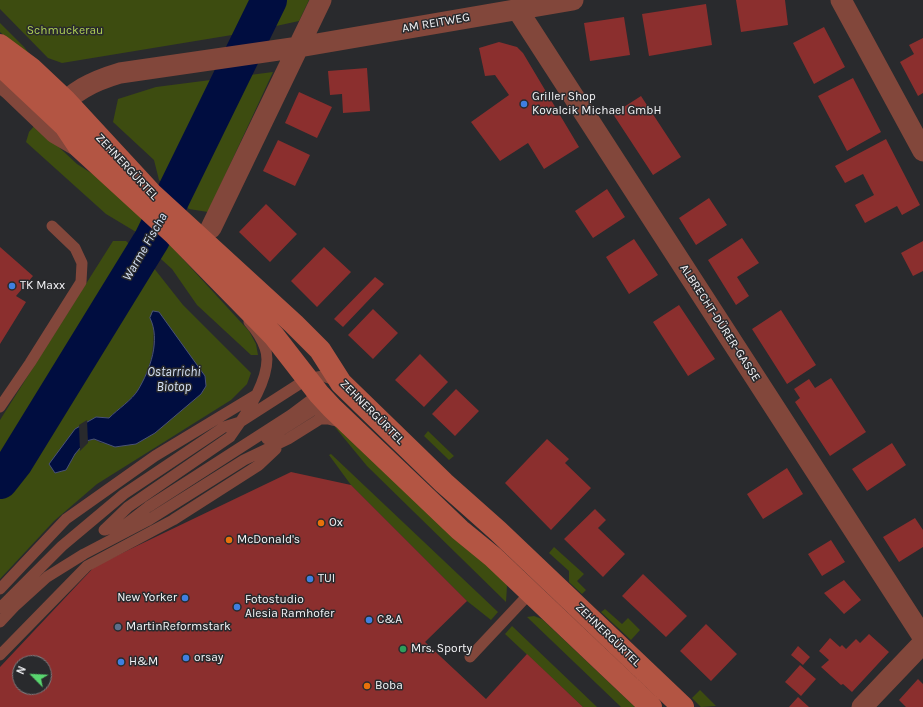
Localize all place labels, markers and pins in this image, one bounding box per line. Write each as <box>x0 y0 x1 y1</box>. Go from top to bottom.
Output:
place label: Griller Shop Kovalcik Michael GmbH <box>532 90 661 118</box>
marker: Griller Shop Kovalcik Michael GmbH <box>519 99 529 109</box>
place label: TK Maxx <box>20 279 65 293</box>
marker: TK Maxx <box>7 281 17 291</box>
place label: Ox <box>329 516 343 530</box>
marker: Ox <box>316 518 326 528</box>
place label: McDonald's <box>237 533 300 547</box>
marker: McDonald's <box>224 535 234 545</box>
place label: TUI <box>318 572 335 586</box>
marker: TUI <box>305 574 315 584</box>
place label: New Yorker <box>117 591 177 605</box>
marker: New Yorker <box>180 593 190 603</box>
place label: Fotostudio Alesia Ramhofer <box>245 593 334 621</box>
marker: Fotostudio Alesia Ramhofer <box>232 602 242 612</box>
place label: C&A <box>377 613 402 627</box>
marker: C&A <box>364 615 374 625</box>
place label: MartinReformstark <box>126 620 231 634</box>
marker: MartinReformstark <box>113 622 123 632</box>
place label: Mrs. Sporty <box>411 642 472 656</box>
marker: Mrs. Sporty <box>398 644 408 654</box>
place label: orsay <box>194 651 223 665</box>
marker: orsay <box>181 653 191 663</box>
place label: H&M <box>129 655 158 669</box>
marker: H&M <box>116 657 126 667</box>
place label: Boba <box>375 679 403 693</box>
marker: Boba <box>362 681 372 691</box>

